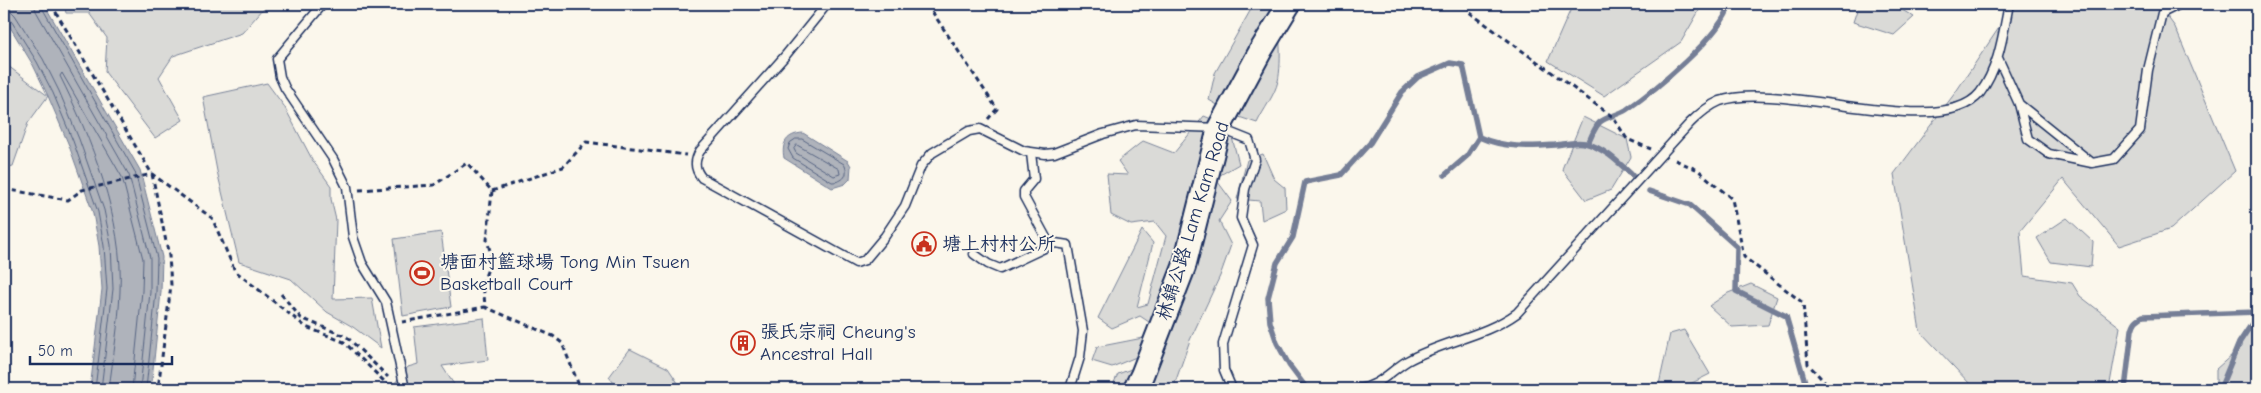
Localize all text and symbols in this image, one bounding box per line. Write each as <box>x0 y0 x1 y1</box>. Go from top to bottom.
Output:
street label: 林錦公路 Lam Kam Road <box>1152 119 1234 323</box>
public building icon: 塘上村村公所 <box>911 231 937 257</box>
place label: 塘上村村公所 <box>942 233 1056 255</box>
place label: 塘面村籃球場 Tong Min Tsuen Basketball Court <box>440 251 690 295</box>
sports icon: 塘面村籃球場 Tong Min Tsuen Basketball Court <box>409 260 435 286</box>
place label: 張氏宗祠 Cheung's Ancestral Hall <box>760 321 916 365</box>
building icon: 張氏宗祠 Cheung's Ancestral Hall <box>730 330 756 356</box>
scale bar <box>30 333 172 365</box>
text: 50 m <box>38 342 73 360</box>

